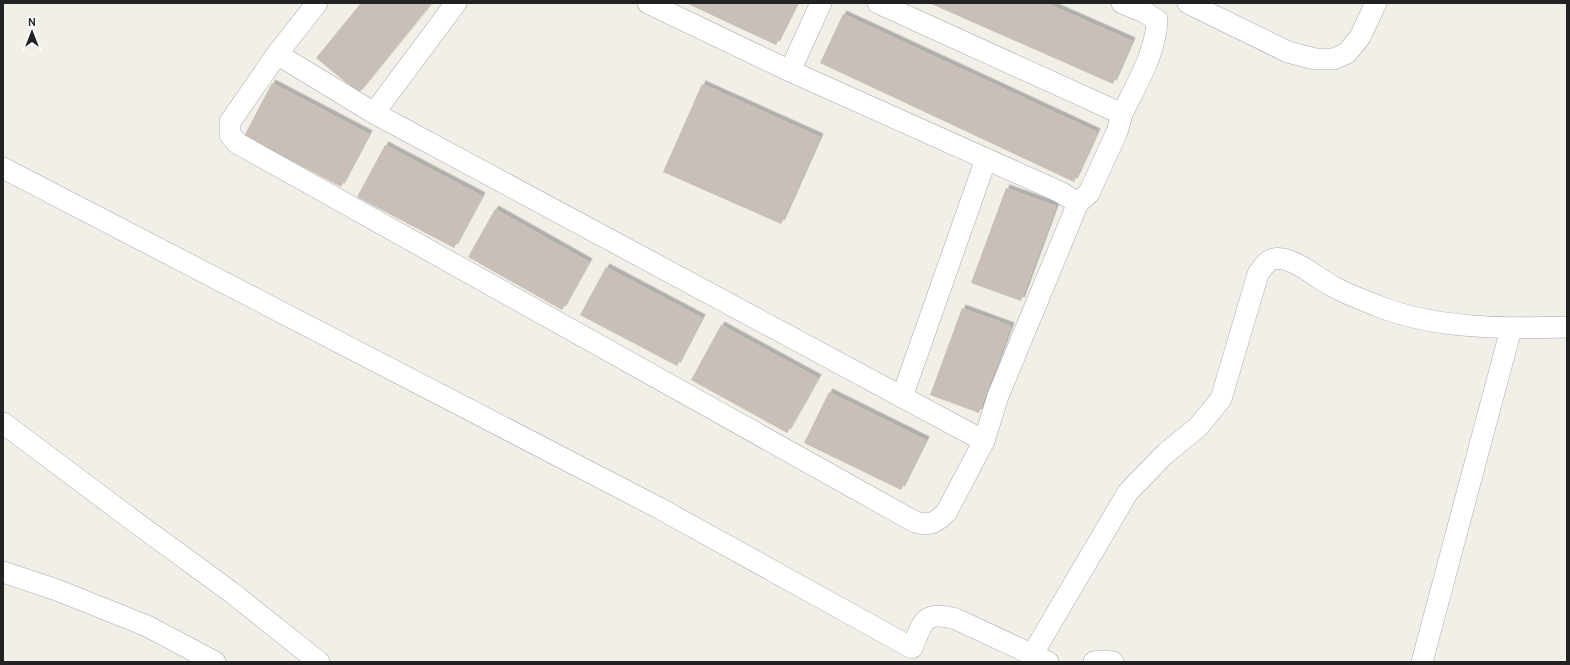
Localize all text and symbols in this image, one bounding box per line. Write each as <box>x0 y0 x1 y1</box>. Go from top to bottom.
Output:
north arrow <box>12 12 52 52</box>
text: N <box>28 15 36 29</box>

